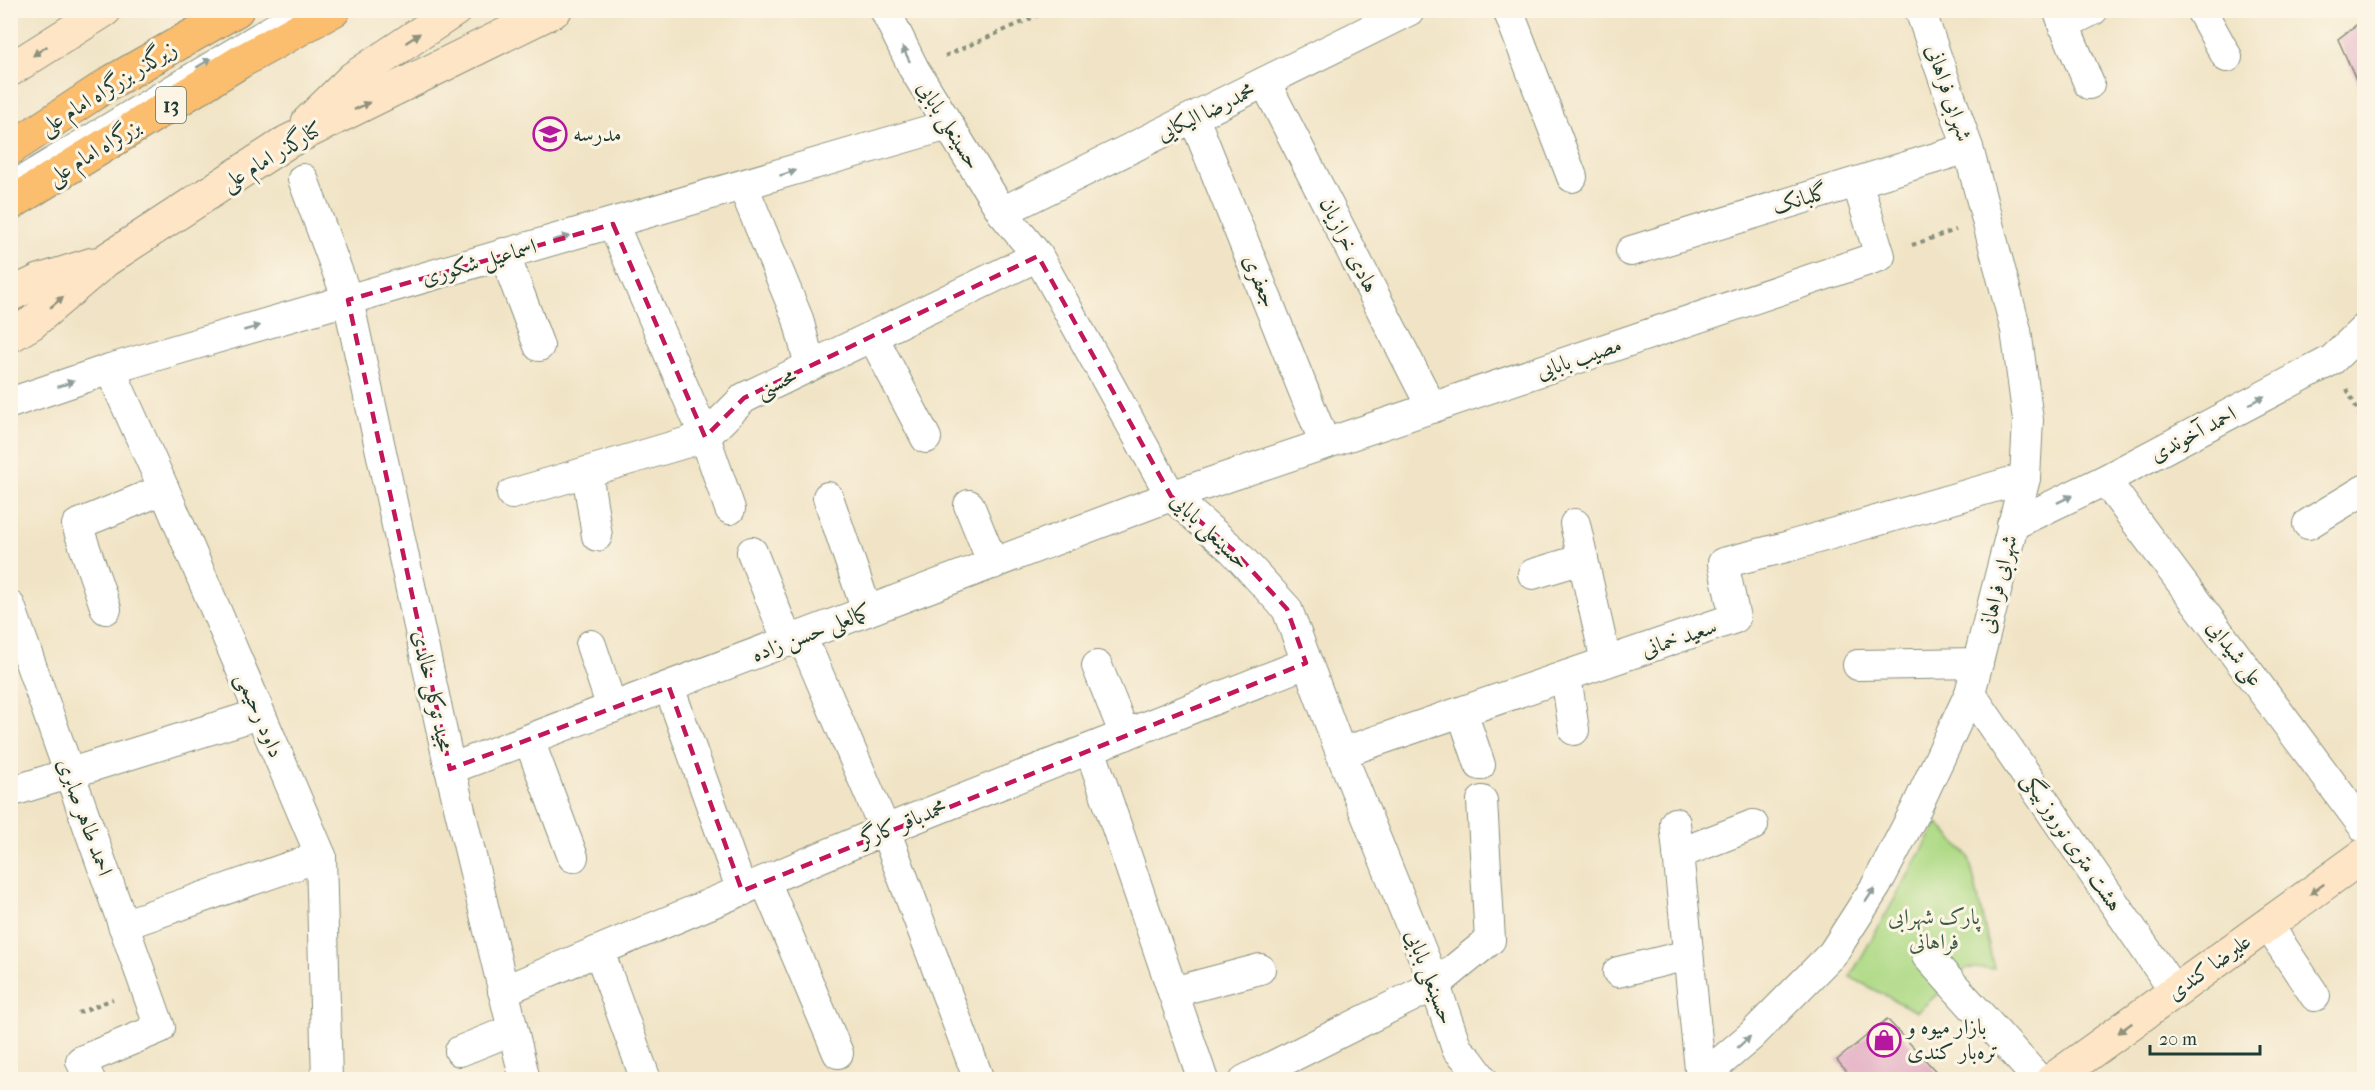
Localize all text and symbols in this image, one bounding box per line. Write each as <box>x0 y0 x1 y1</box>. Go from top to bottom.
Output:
street label: زیرگذر بزرگراه امام علی <box>33 33 185 146</box>
one-way arrow <box>405 33 421 44</box>
street label: شهرابی فراهانی <box>1917 41 1978 146</box>
one-way arrow <box>32 45 48 57</box>
one-way arrow <box>902 45 911 62</box>
one-way arrow <box>196 58 212 69</box>
street label: حسینعلی بابایی <box>909 76 986 176</box>
street label: محمدرضا الیکایی <box>1153 77 1260 149</box>
road number: 13 <box>156 87 186 123</box>
one-way arrow <box>353 101 370 110</box>
street label: بزرگراه امام علی <box>41 111 149 196</box>
street label: کنارگذر امام علی <box>215 113 330 201</box>
school or university icon: مدرسه <box>532 116 568 152</box>
place label: مدرسه <box>573 121 622 147</box>
one-way arrow <box>780 168 798 177</box>
street label: گلبانک <box>1769 177 1831 220</box>
street label: هادی خرازیان <box>1314 193 1384 297</box>
street label: اسماعیل شکوری <box>418 233 540 293</box>
one-way arrow <box>552 233 570 242</box>
street label: جعفری <box>1237 251 1282 312</box>
one-way arrow <box>49 295 65 308</box>
one-way arrow <box>243 322 261 332</box>
street label: مصیب بابایی <box>1533 331 1626 387</box>
street label: محسنی <box>752 362 802 406</box>
one-way arrow <box>57 379 75 388</box>
one-way arrow <box>2248 395 2265 405</box>
street label: احمد آخوندی <box>2145 400 2241 468</box>
street label: حسینعلی بابایی <box>1163 487 1255 577</box>
one-way arrow <box>2056 495 2074 505</box>
street label: شهرابی فراهانی <box>1973 532 2026 637</box>
street label: کمالعلی حسن زاده <box>748 598 875 670</box>
street label: سعید خمانی <box>1638 613 1720 663</box>
street label: علی شیدایی <box>2199 614 2269 693</box>
street label: مجید توکلی خالدی <box>405 628 459 755</box>
street label: داود رحیمی <box>229 669 289 762</box>
street label: احمد طاهر صابری <box>51 755 118 880</box>
street label: هشت متری نوروز بیگی <box>2014 767 2129 917</box>
street label: محمدباقر کارگر <box>853 792 951 854</box>
one-way arrow <box>2310 883 2325 895</box>
one-way arrow <box>1865 887 1876 903</box>
park label: پارک شهرابی فراهانی <box>1888 904 1982 956</box>
street label: حسینعلی بابایی <box>1397 926 1460 1029</box>
street label: علیرضا کندی <box>2162 928 2256 1006</box>
place label: بازار میوه و تره‌بار کندی <box>1905 1014 1998 1065</box>
scale bar <box>2150 1018 2260 1056</box>
shop icon: بازار میوه و تره‌بار کندی <box>1866 1022 1902 1058</box>
one-way arrow <box>2117 1022 2133 1034</box>
text: 20 m <box>2159 1029 2197 1050</box>
one-way arrow <box>1736 1036 1751 1049</box>

